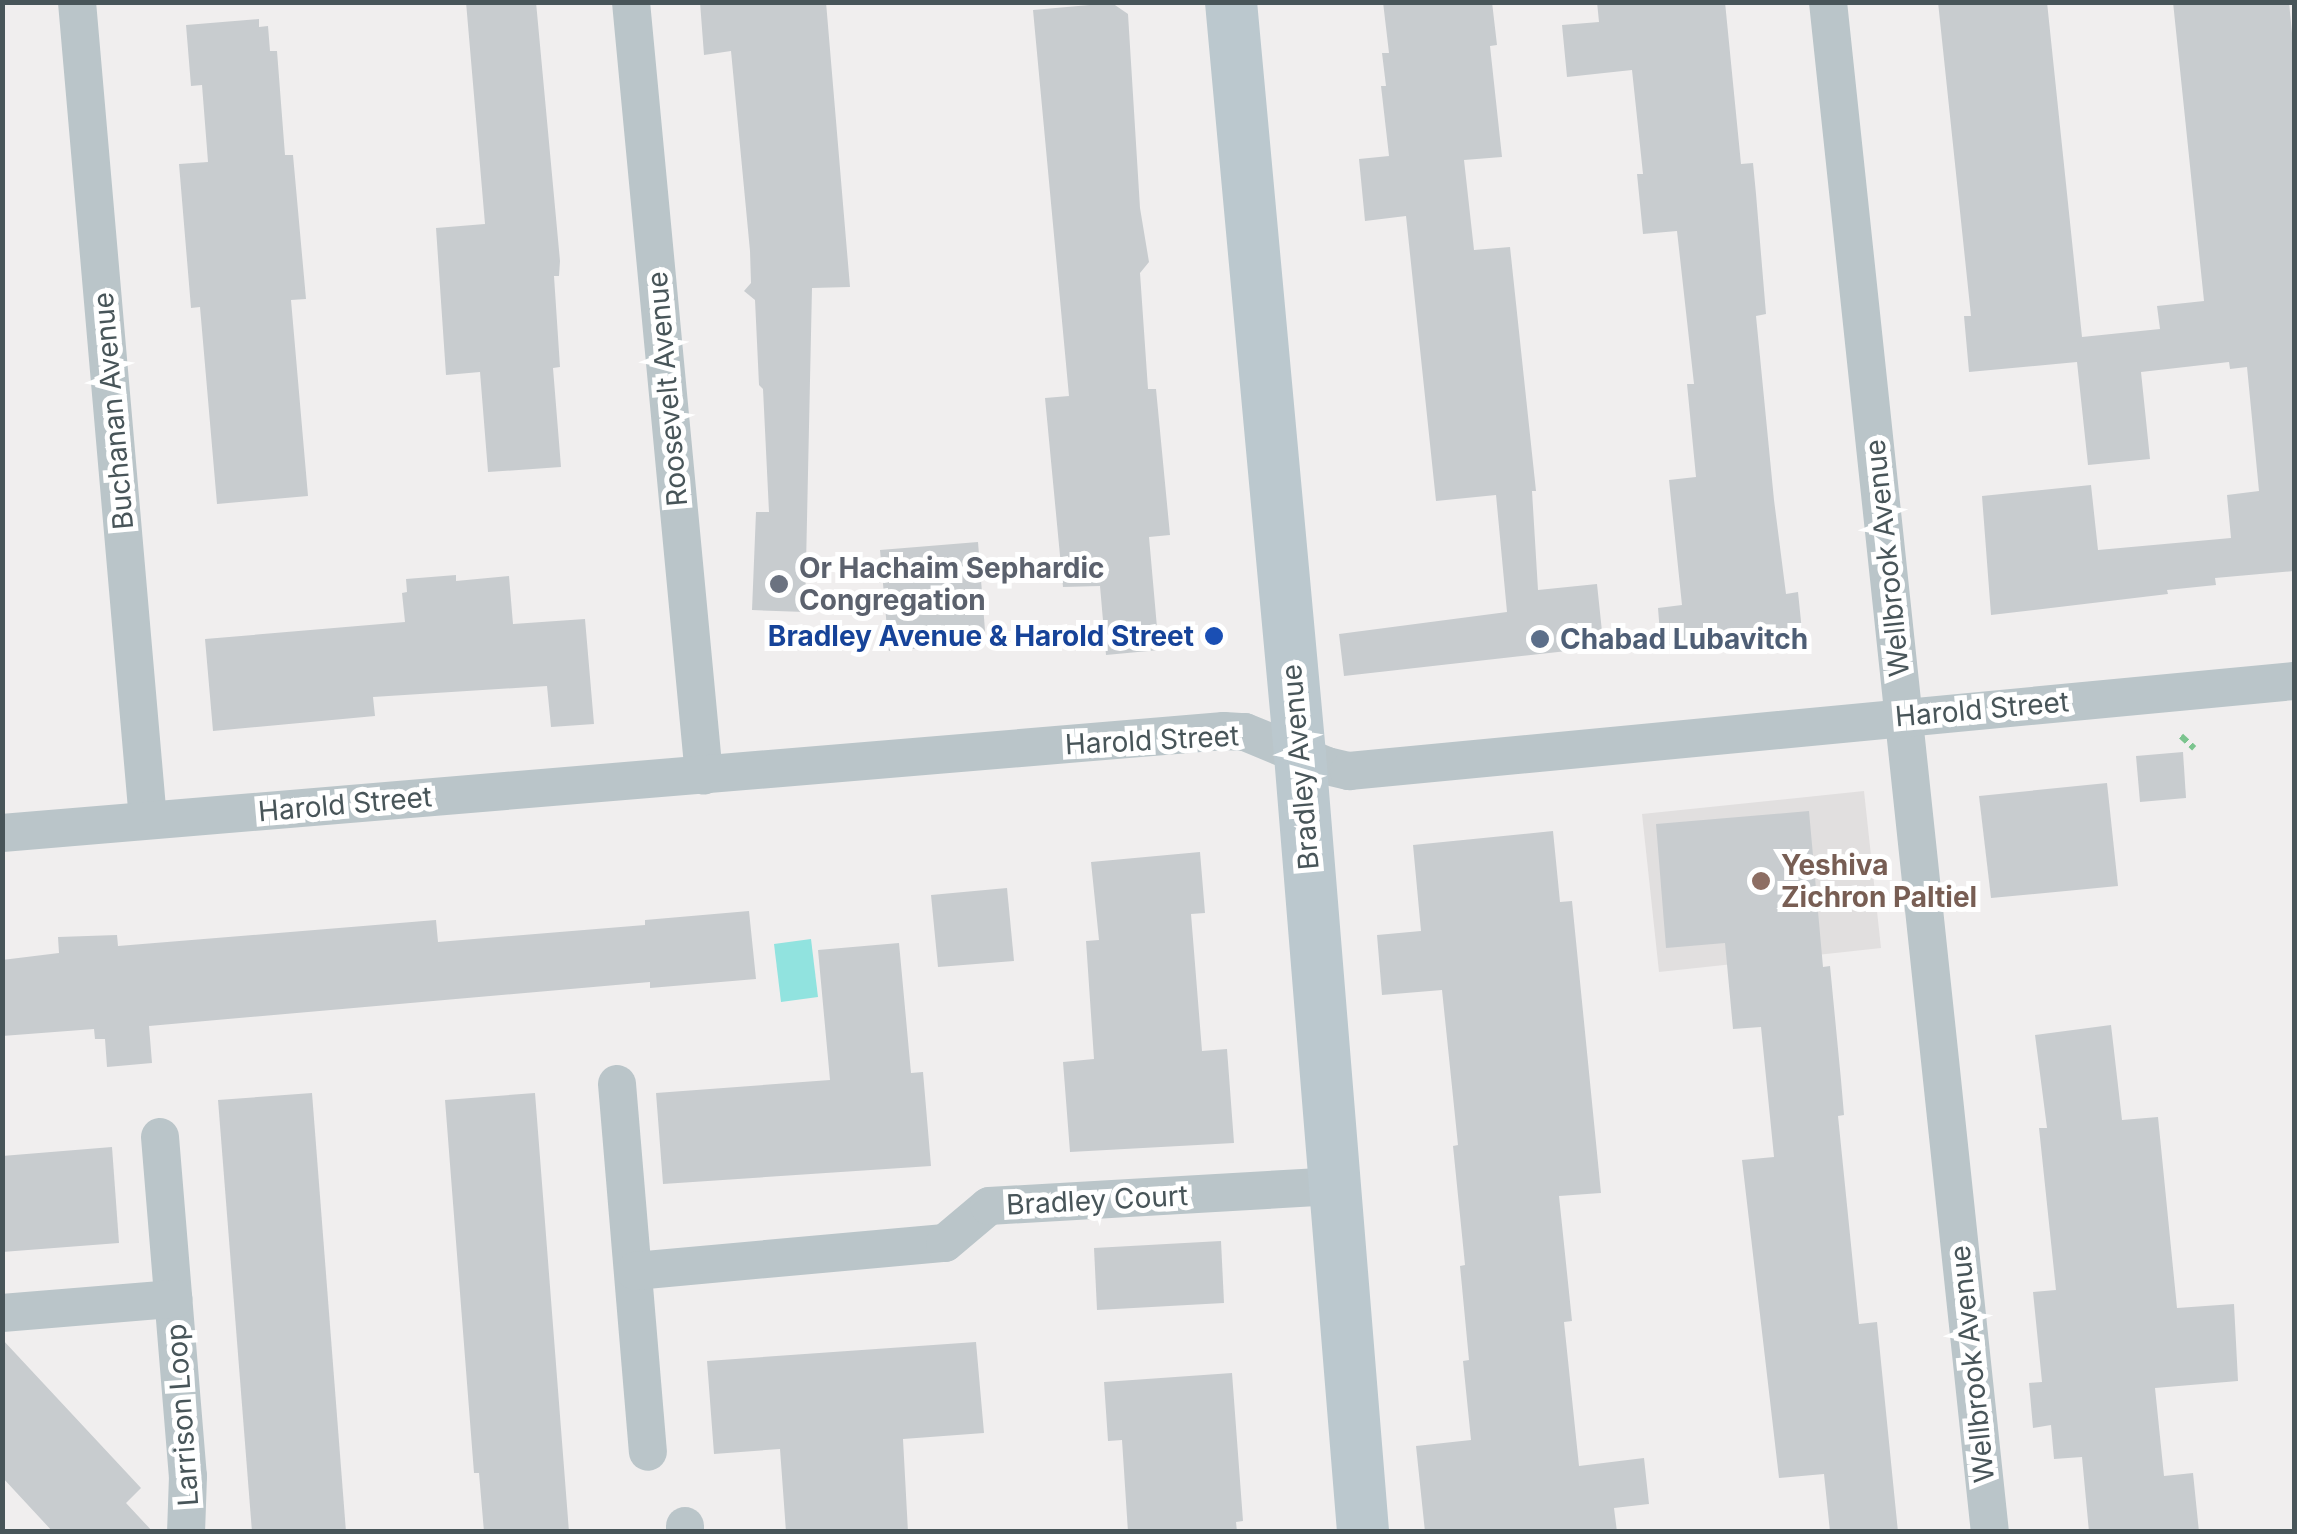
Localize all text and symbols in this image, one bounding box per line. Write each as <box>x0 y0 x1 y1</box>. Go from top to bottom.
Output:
street label: Roosevelt Avenue <box>640 270 694 508</box>
street label: Buchanan Avenue <box>86 291 140 531</box>
street label: Wellbrook Avenue <box>1858 438 1916 678</box>
place label: Or Hachaim Sephardic Congregation <box>799 551 1104 617</box>
marker: Or Hachaim Sephardic Congregation <box>768 573 790 595</box>
place label: Bradley Avenue & Harold Street <box>768 619 1194 653</box>
place label: Chabad Lubavitch <box>1560 622 1808 656</box>
marker: Bradley Avenue & Harold Street <box>1203 625 1225 647</box>
marker: Chabad Lubavitch <box>1529 628 1551 650</box>
street label: Bradley Avenue <box>1274 663 1326 871</box>
street label: Harold Street <box>1894 685 2070 733</box>
street label: Harold Street <box>1064 719 1240 761</box>
street label: Harold Street <box>257 780 433 828</box>
place label: Yeshiva Zichron Paltiel <box>1781 848 1977 914</box>
marker: Yeshiva Zichron Paltiel <box>1750 870 1772 892</box>
street label: Bradley Court <box>1005 1178 1189 1222</box>
street label: Wellbrook Avenue <box>1943 1244 2001 1484</box>
street label: Larrison Loop <box>159 1323 205 1507</box>

